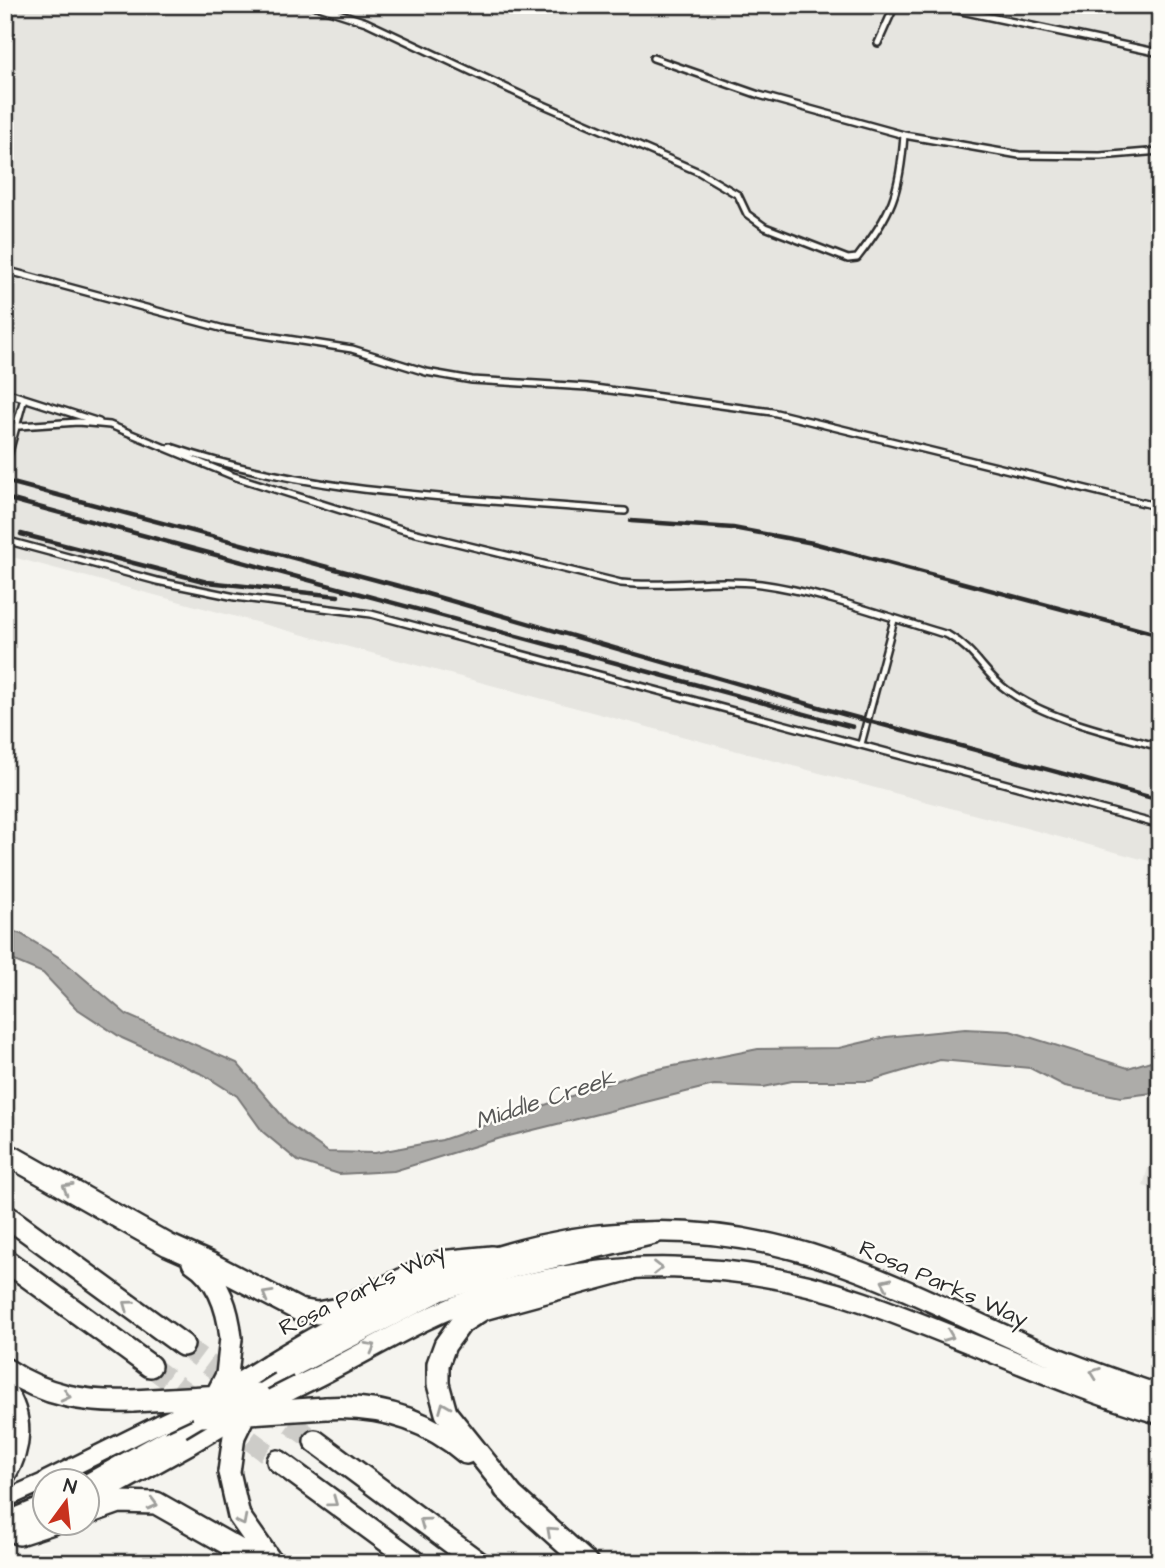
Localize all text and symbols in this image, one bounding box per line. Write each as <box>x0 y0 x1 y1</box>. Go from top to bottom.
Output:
water label: Middle Creek <box>471 1061 621 1139</box>
one-way arrow <box>61 1183 74 1196</box>
street label: Rosa Parks Way <box>854 1232 1033 1337</box>
street label: Rosa Parks Way <box>274 1236 452 1345</box>
one-way arrow <box>653 1260 664 1276</box>
one-way arrow <box>881 1277 893 1291</box>
one-way arrow <box>262 1291 275 1304</box>
one-way arrow <box>123 1301 136 1313</box>
one-way arrow <box>942 1328 954 1342</box>
one-way arrow <box>364 1342 377 1355</box>
one-way arrow <box>1090 1367 1102 1381</box>
one-way arrow <box>60 1388 72 1402</box>
one-way arrow <box>439 1401 453 1413</box>
north arrow <box>32 1466 102 1536</box>
text: N <box>61 1472 79 1502</box>
one-way arrow <box>325 1494 338 1506</box>
one-way arrow <box>147 1496 159 1510</box>
one-way arrow <box>234 1514 247 1526</box>
one-way arrow <box>419 1518 432 1531</box>
one-way arrow <box>546 1527 559 1539</box>

